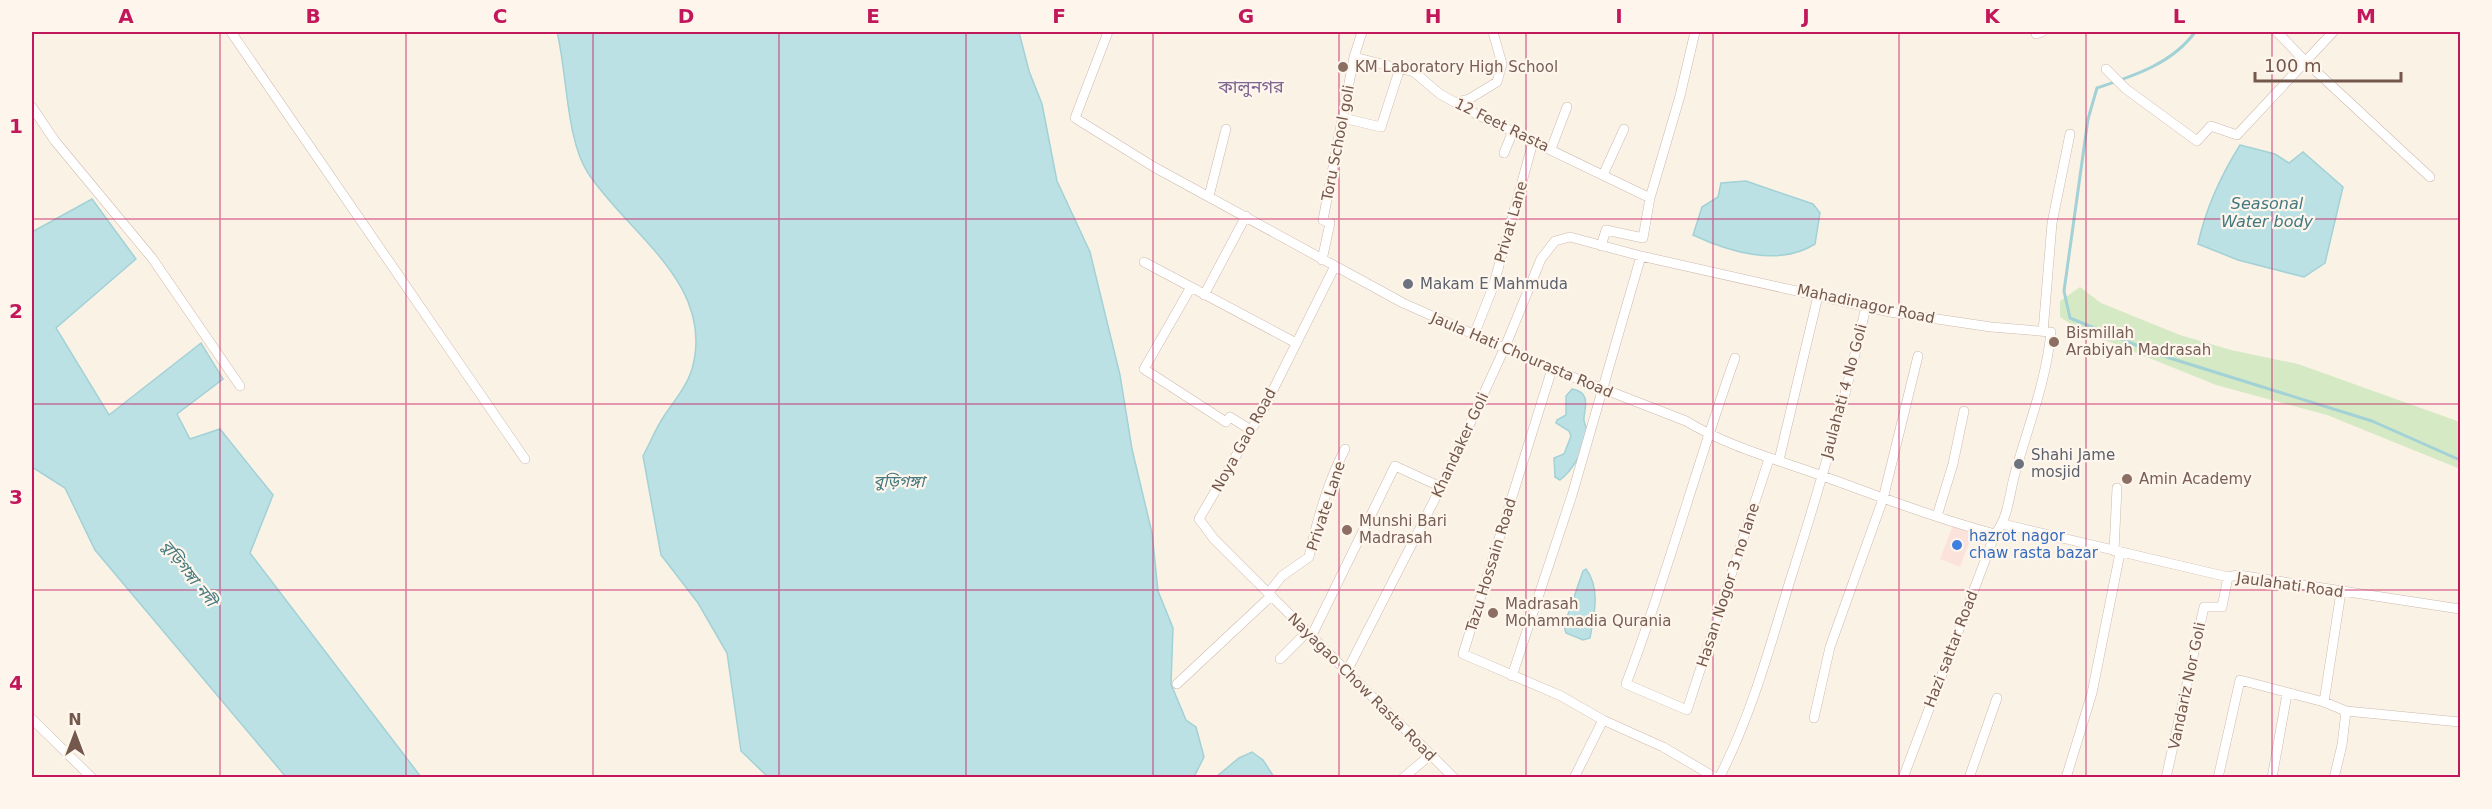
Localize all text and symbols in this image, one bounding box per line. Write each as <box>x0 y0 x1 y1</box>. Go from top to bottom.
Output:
text: A <box>118 4 134 28</box>
text: B <box>305 4 321 28</box>
text: C <box>493 4 507 28</box>
text: D <box>678 4 694 28</box>
text: E <box>866 4 880 28</box>
text: F <box>1052 4 1066 28</box>
text: G <box>1238 4 1254 28</box>
text: H <box>1425 4 1441 28</box>
text: I <box>1615 4 1623 28</box>
text: J <box>1800 4 1810 28</box>
text: K <box>1984 4 2001 28</box>
text: L <box>2173 4 2186 28</box>
text: M <box>2356 4 2376 28</box>
scale bar <box>2255 45 2400 83</box>
text: 100 m <box>2264 55 2322 76</box>
place label: KM Laboratory High School <box>1355 58 1558 76</box>
marker: KM Laboratory High School <box>1336 60 1350 74</box>
district label: কালুনগর <box>1217 76 1284 98</box>
street label: Toru School goli <box>1318 83 1358 204</box>
street label: 12 Feet Rasta <box>1452 94 1552 156</box>
text: 1 <box>9 114 23 138</box>
street label: Privat Lane <box>1491 179 1531 265</box>
water label: Seasonal Water body <box>2221 194 2314 231</box>
place label: Makam E Mahmuda <box>1420 275 1568 293</box>
marker: Makam E Mahmuda <box>1401 277 1415 291</box>
street label: Mahadinagor Road <box>1795 281 1937 327</box>
text: 2 <box>9 299 23 323</box>
street label: Jaula Hati Chourasta Road <box>1427 308 1616 402</box>
street label: Jaulahati 4 No Goli <box>1817 322 1871 461</box>
place label: Bismillah Arabiyah Madrasah <box>2066 324 2211 359</box>
marker: Bismillah Arabiyah Madrasah <box>2047 335 2061 349</box>
street label: Noya Gao Road <box>1208 385 1280 495</box>
street label: Khandaker Goli <box>1428 389 1492 501</box>
place label: Shahi Jame mosjid <box>2031 446 2115 481</box>
marker: Shahi Jame mosjid <box>2012 457 2026 471</box>
street label: Private Lane <box>1303 459 1349 553</box>
place label: Amin Academy <box>2139 470 2252 488</box>
water label: বুড়িগঙ্গা <box>874 472 927 491</box>
marker: Amin Academy <box>2120 472 2134 486</box>
text: 3 <box>9 485 23 509</box>
street label: Tazu Hossain Road <box>1462 496 1520 635</box>
street label: Hasan Nogor 3 no lane <box>1693 501 1763 669</box>
place label: Munshi Bari Madrasah <box>1359 512 1447 547</box>
marker: Munshi Bari Madrasah <box>1340 523 1354 537</box>
place label: hazrot nagor chaw rasta bazar <box>1969 527 2099 562</box>
water label: বুড়িগঙ্গা নদী <box>157 536 222 612</box>
marker: hazrot nagor chaw rasta bazar <box>1950 538 1964 552</box>
street label: Jaulahati Road <box>2234 568 2345 601</box>
street label: Hazi sattar Road <box>1920 588 1982 710</box>
place label: Madrasah Mohammadia Qurania <box>1505 595 1671 630</box>
marker: Madrasah Mohammadia Qurania <box>1486 606 1500 620</box>
street label: Nayagao Chow Rasta Road <box>1284 609 1440 765</box>
street label: Vandariz Nor Goli <box>2165 621 2209 751</box>
text: 4 <box>9 671 23 695</box>
north arrow <box>45 704 105 764</box>
text: N <box>68 710 82 729</box>

